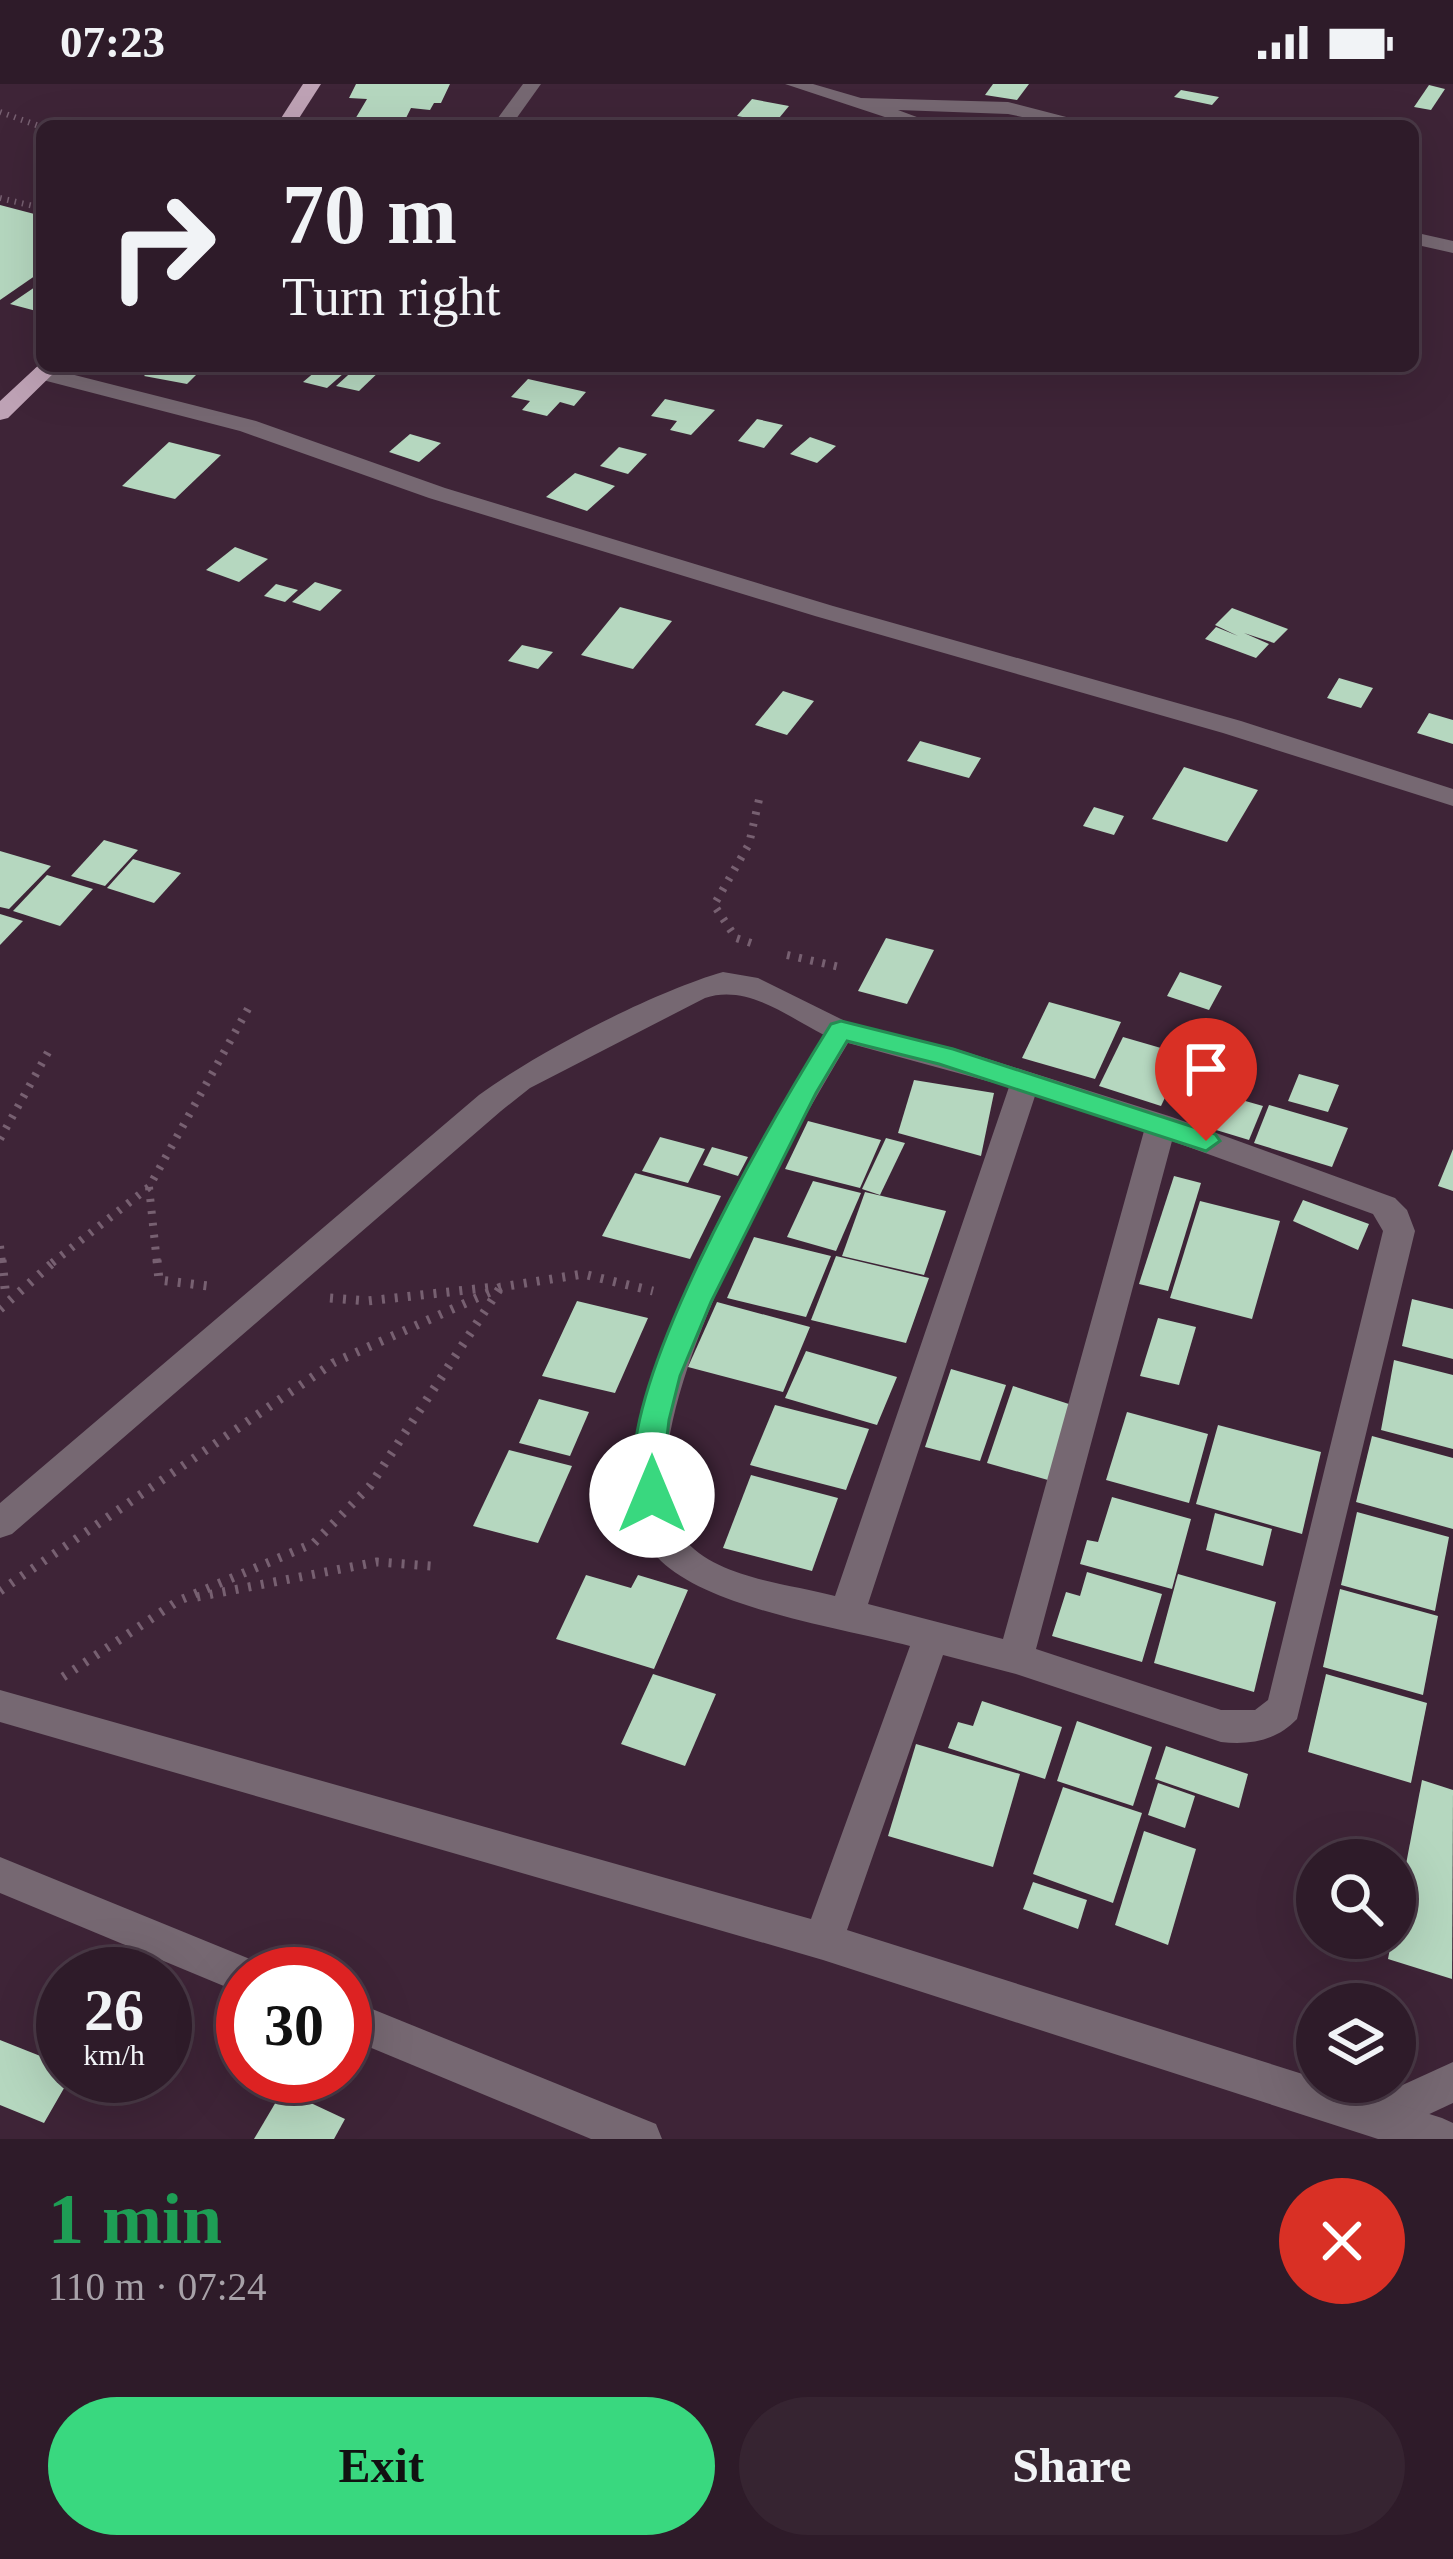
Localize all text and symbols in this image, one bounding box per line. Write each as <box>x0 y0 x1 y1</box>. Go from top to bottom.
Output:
text: 07:23 <box>60 17 165 67</box>
icon: right <box>84 168 240 324</box>
text: 70 m <box>282 168 457 261</box>
text: Turn right <box>282 267 501 327</box>
pin <box>1155 1018 1257 1141</box>
icon: arrive <box>1173 1036 1239 1102</box>
position arrow <box>589 1432 715 1558</box>
map controls <box>1296 1839 1416 2103</box>
button: search <box>1296 1839 1416 1959</box>
speed limit sign: 30 <box>216 1947 372 2103</box>
text: 26 <box>84 1977 144 2043</box>
button: layers <box>1296 1983 1416 2103</box>
text: km/h <box>83 2038 145 2071</box>
button: close <box>1279 2178 1405 2304</box>
text: 1 min <box>48 2179 222 2259</box>
text: 110 m · 07:24 <box>48 2265 266 2308</box>
button: Exit <box>48 2397 715 2535</box>
button: Share <box>739 2397 1405 2535</box>

